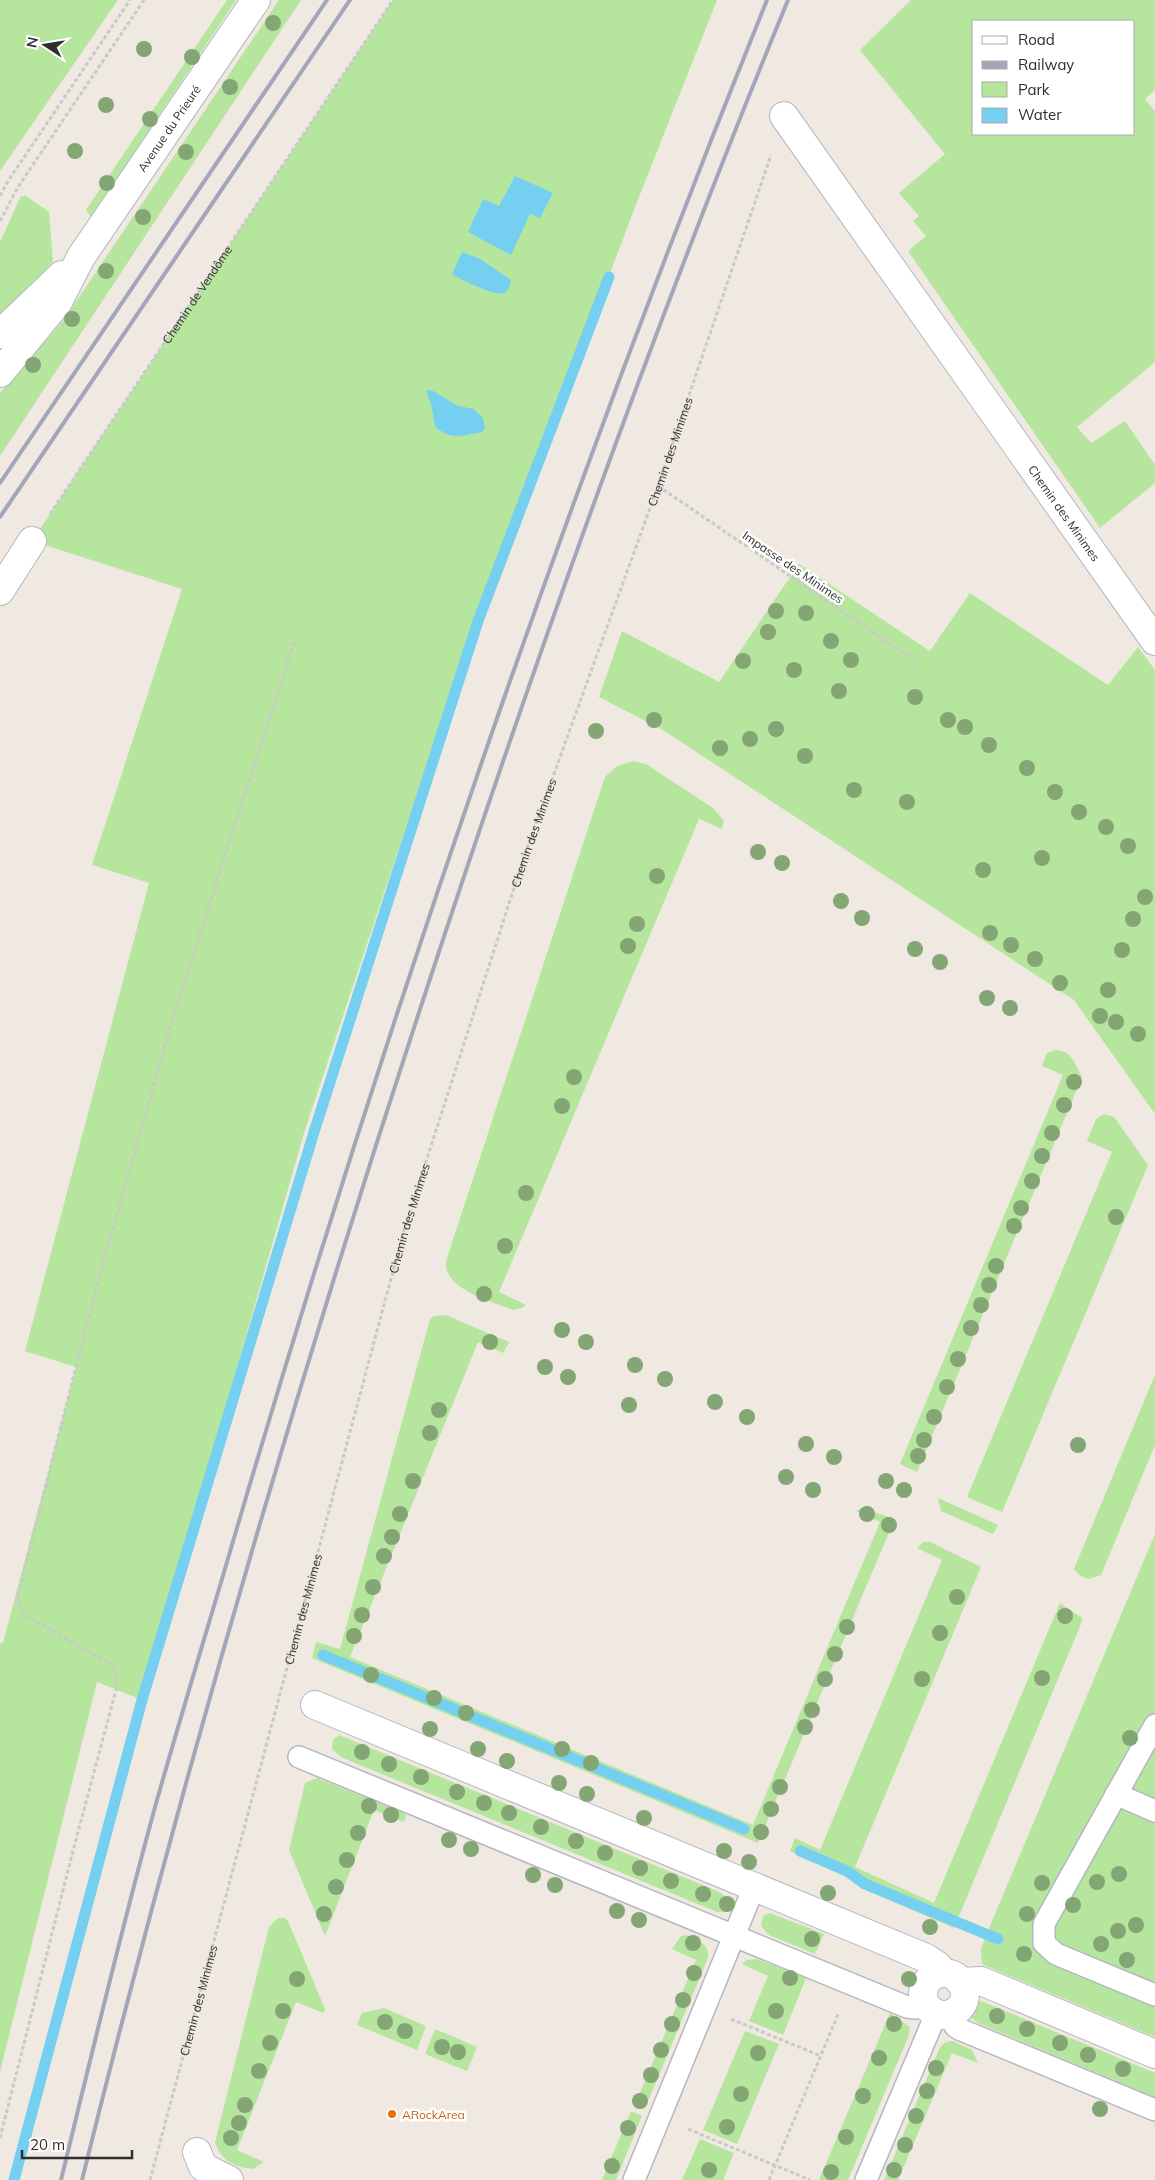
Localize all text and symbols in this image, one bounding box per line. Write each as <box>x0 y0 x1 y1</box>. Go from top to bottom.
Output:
north arrow <box>20 20 70 70</box>
legend <box>972 20 1135 135</box>
text: Road <box>1018 30 1055 49</box>
text: N <box>22 35 42 49</box>
text: Railway <box>1018 55 1074 74</box>
text: Park <box>1018 80 1050 99</box>
street label: Avenue du Prieuré <box>134 82 203 174</box>
text: Water <box>1018 105 1062 124</box>
street label: Chemin de Vendôme <box>158 243 235 346</box>
street label: Chemin des Minimes <box>644 395 695 508</box>
street label: Chemin des Minimes <box>1025 462 1104 564</box>
street label: Impasse des Minimes <box>740 528 846 606</box>
street label: Chemin des Minimes <box>507 776 559 889</box>
street label: Chemin des Minimes <box>385 1161 433 1275</box>
street label: Chemin des Minimes <box>281 1552 325 1666</box>
street label: Chemin des Minimes <box>176 1943 220 2057</box>
place label: ARockArea <box>402 2107 465 2122</box>
marker: ARockArea <box>386 2108 398 2120</box>
scale bar <box>22 2128 132 2160</box>
text: 20 m <box>30 2135 65 2154</box>

